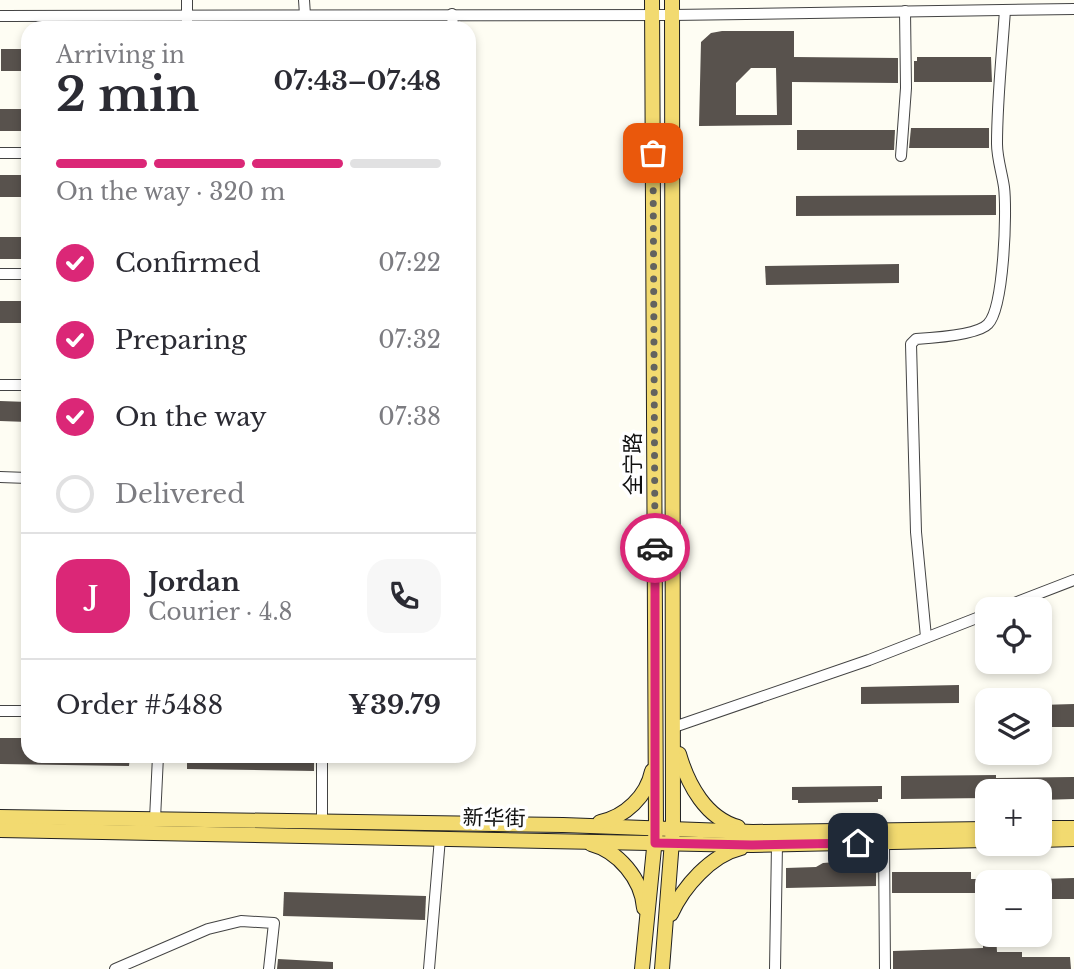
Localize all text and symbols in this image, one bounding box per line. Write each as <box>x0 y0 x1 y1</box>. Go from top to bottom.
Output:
text: Arriving in <box>56 41 185 69</box>
text: 07:43–07:48 <box>274 65 441 97</box>
text: 2 min <box>56 66 199 123</box>
pin <box>623 123 683 183</box>
icon: bag <box>634 134 672 172</box>
text: On the way · 320 m <box>56 178 285 206</box>
icon: check <box>56 244 94 282</box>
text: Confirmed <box>115 247 260 279</box>
text: 07:22 <box>378 249 441 277</box>
icon: check <box>56 321 94 359</box>
text: Preparing <box>115 324 247 356</box>
text: 07:32 <box>378 326 441 354</box>
icon: check <box>56 398 94 436</box>
text: On the way <box>115 401 267 433</box>
text: 07:38 <box>378 403 441 431</box>
street label: 全宁路 <box>620 433 646 496</box>
text: Delivered <box>115 478 245 510</box>
courier <box>620 513 690 583</box>
icon: car <box>636 529 674 567</box>
button: phone <box>367 559 441 633</box>
text: Jordan <box>148 566 240 598</box>
text: J <box>88 580 98 612</box>
map controls <box>975 597 1052 947</box>
button: locate <box>975 597 1052 674</box>
text: Courier · 4.8 <box>148 598 293 626</box>
button: layers <box>975 688 1052 765</box>
text: Order #5488 <box>56 689 223 721</box>
text: ¥39.79 <box>348 689 441 721</box>
button: + <box>975 779 1052 856</box>
street label: 新华街 <box>462 804 526 832</box>
pin <box>828 813 888 873</box>
icon: home <box>839 824 877 862</box>
button: − <box>975 870 1052 947</box>

